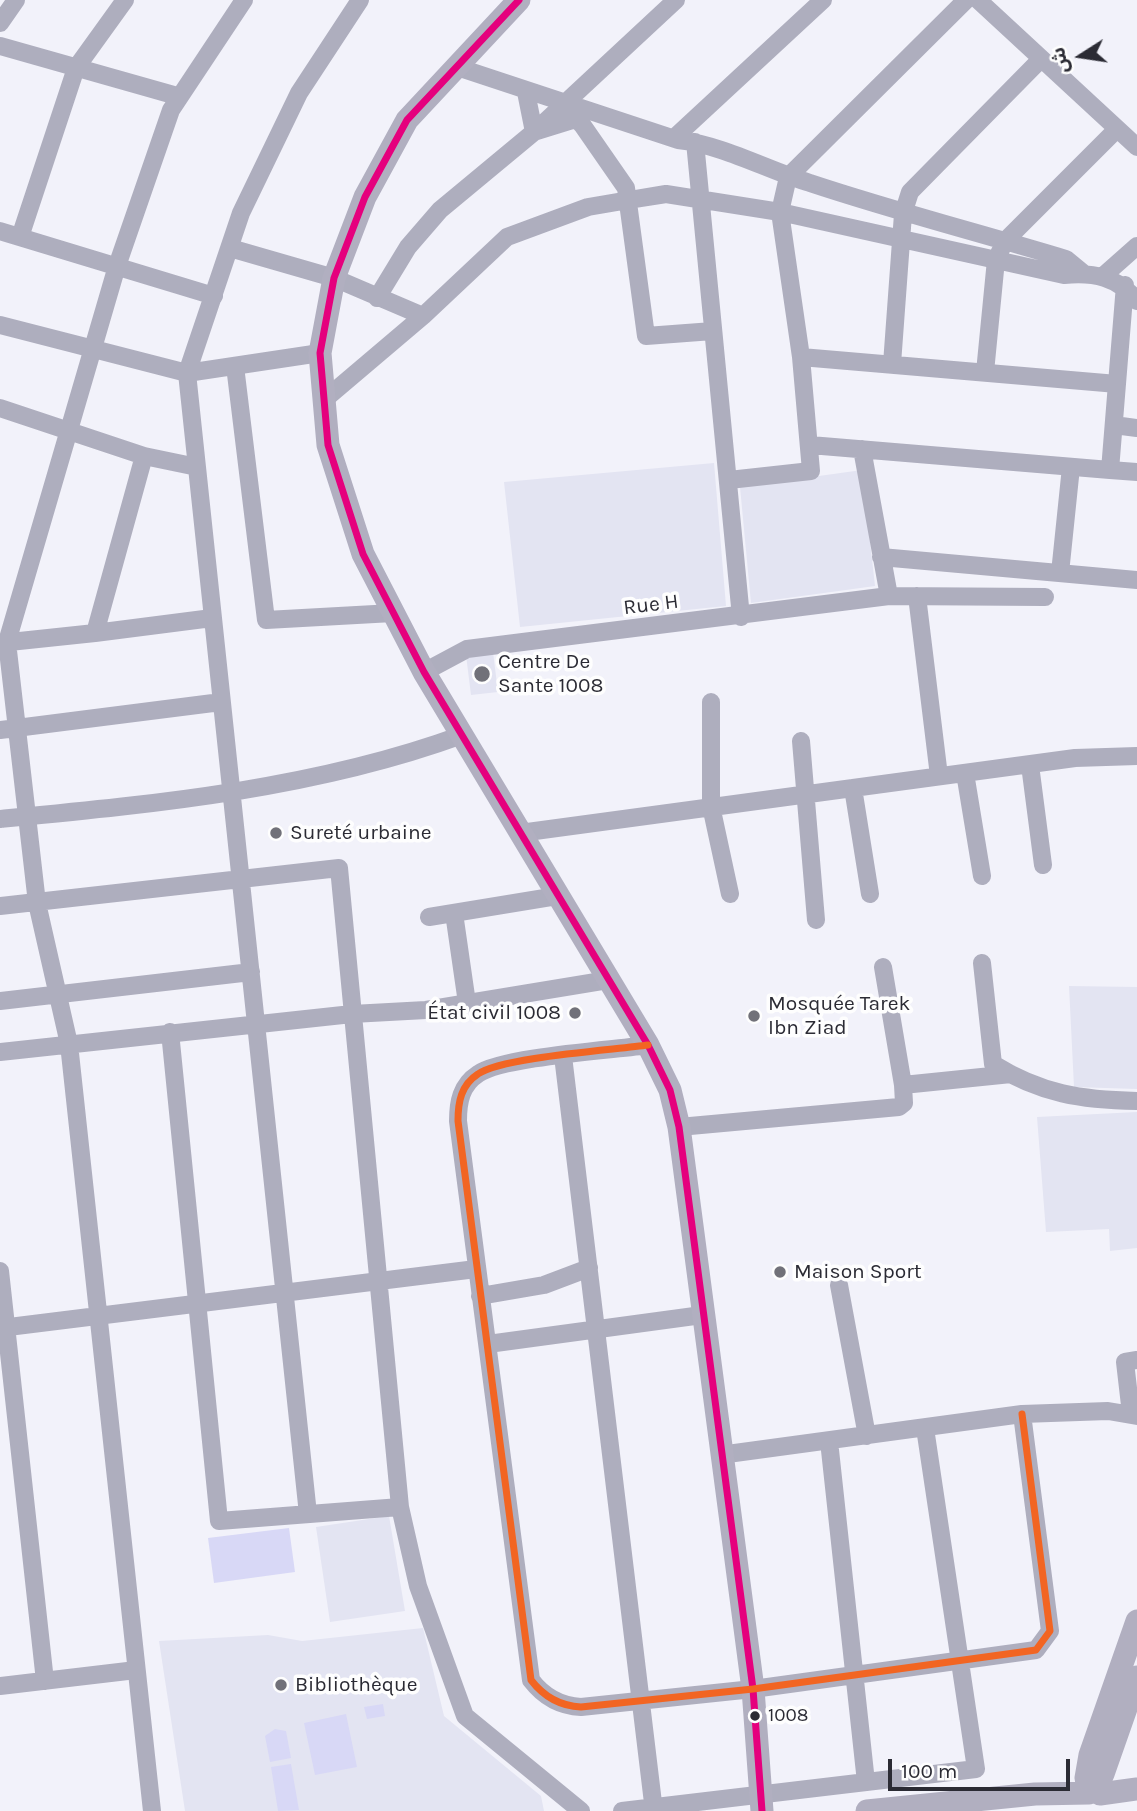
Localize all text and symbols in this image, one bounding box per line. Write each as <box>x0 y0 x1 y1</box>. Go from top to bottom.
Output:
north arrow <box>1046 21 1116 91</box>
text: ش <box>1047 45 1074 75</box>
street label: Rue H <box>622 589 680 621</box>
place label: Centre De Sante 1008 <box>498 649 603 699</box>
marker: Centre De Sante 1008 <box>472 664 492 684</box>
place label: Sureté urbaine <box>290 820 431 846</box>
marker: Sureté urbaine <box>268 825 284 841</box>
place label: Mosquée Tarek Ibn Ziad <box>768 991 910 1041</box>
place label: État civil 1008 <box>427 1000 561 1026</box>
marker: État civil 1008 <box>567 1005 583 1021</box>
marker: Mosquée Tarek Ibn Ziad <box>746 1008 762 1024</box>
place label: Maison Sport <box>794 1259 922 1285</box>
marker: Maison Sport <box>772 1264 788 1280</box>
place label: Bibliothèque <box>295 1672 417 1698</box>
marker: Bibliothèque <box>273 1677 289 1693</box>
place label: 1008 <box>768 1705 809 1727</box>
marker: 1008 <box>748 1709 762 1723</box>
scale bar <box>892 1744 1074 1788</box>
text: 100 m <box>901 1759 958 1783</box>

